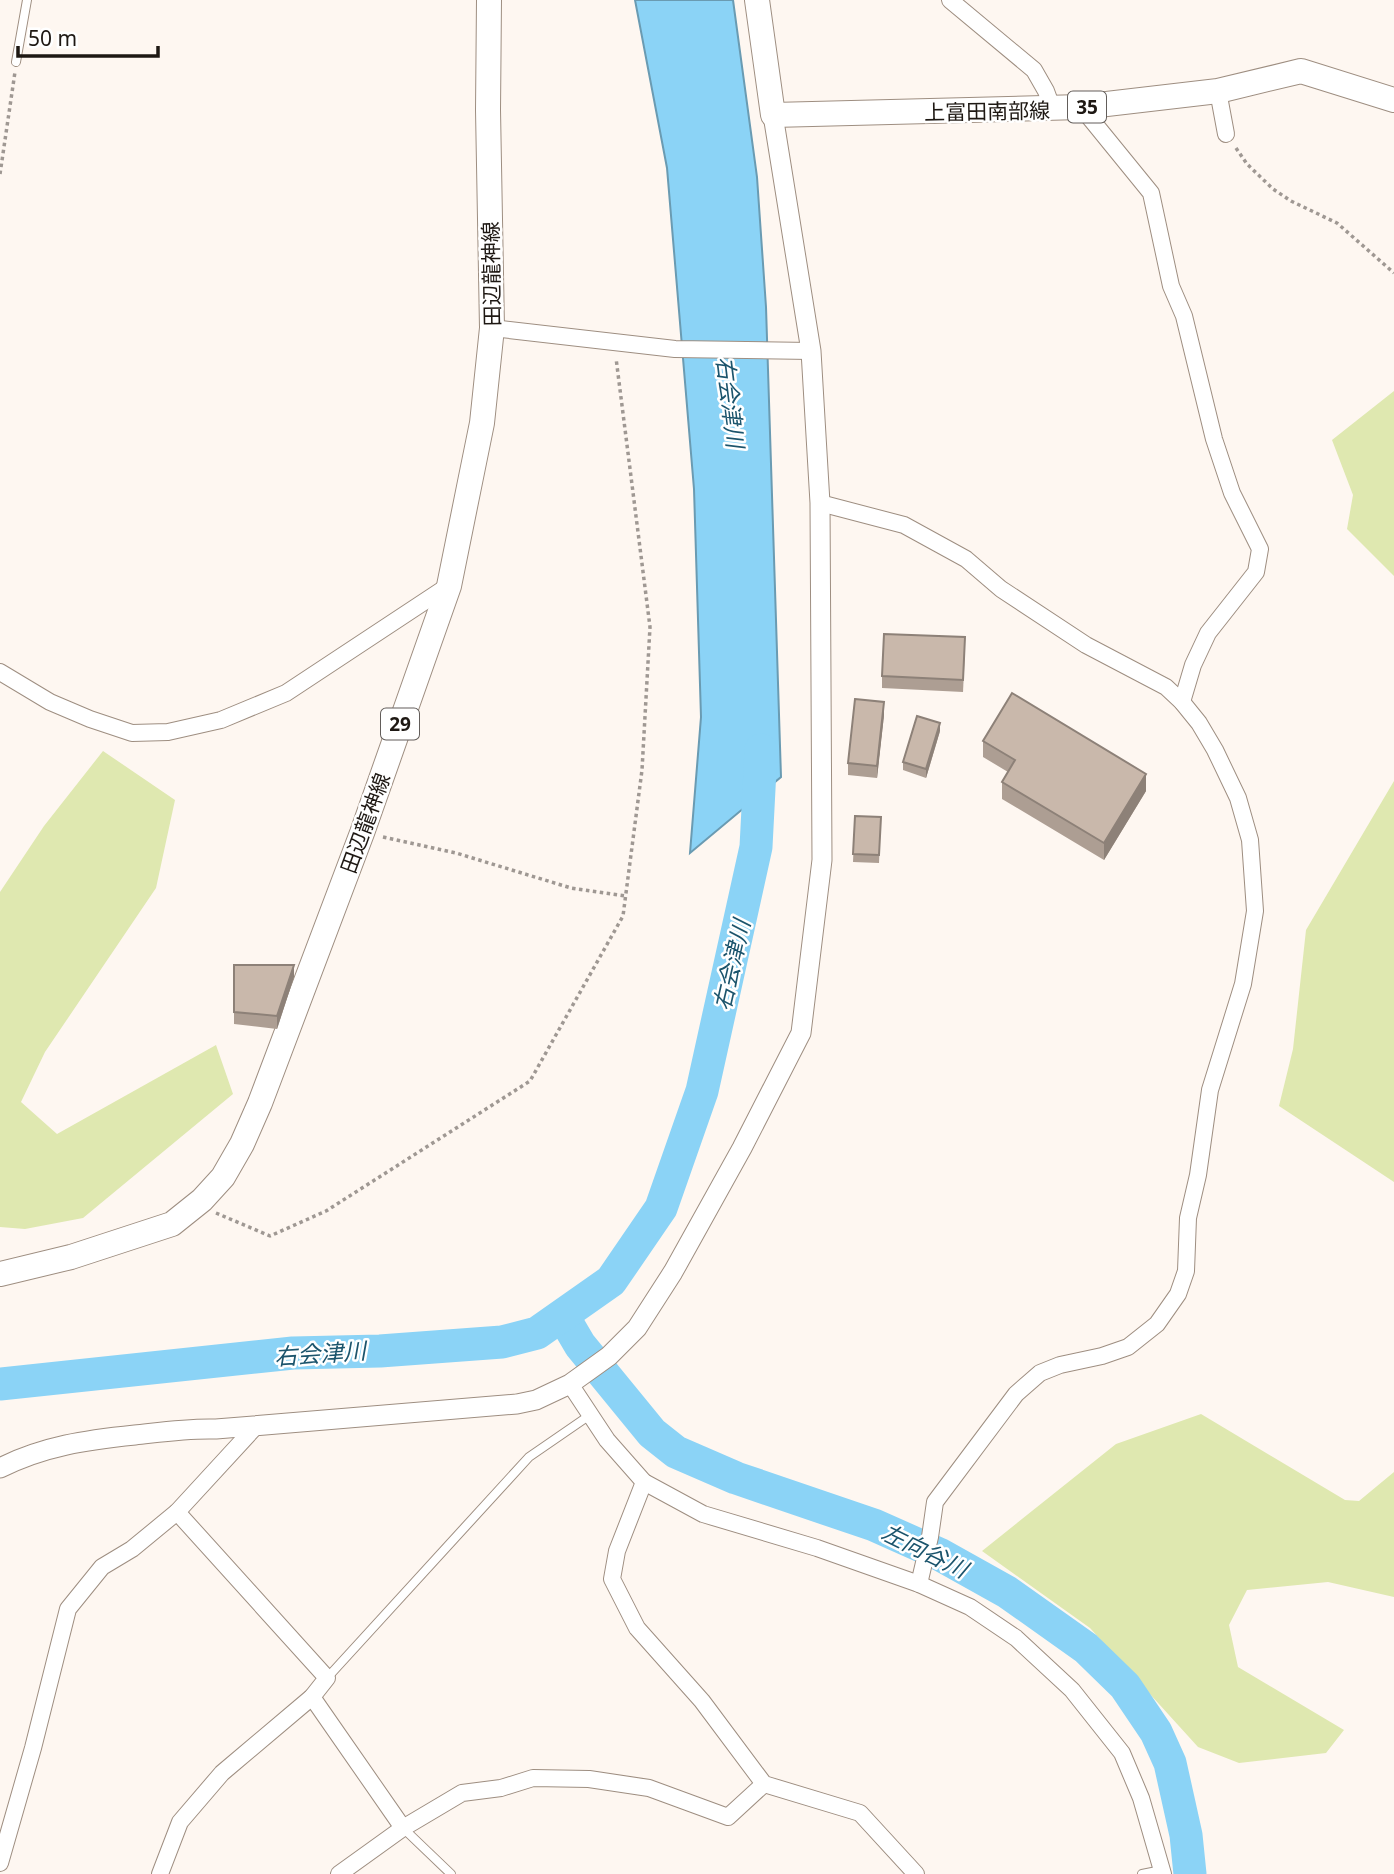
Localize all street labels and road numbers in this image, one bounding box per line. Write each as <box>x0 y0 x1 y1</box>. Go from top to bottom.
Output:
road number: 35 <box>1068 92 1106 122</box>
street label: 上富田南部線 <box>924 96 1050 126</box>
street label: 田辺龍神線 <box>476 221 506 327</box>
road number: 29 <box>381 708 419 740</box>
street label: 田辺龍神線 <box>334 769 396 877</box>

